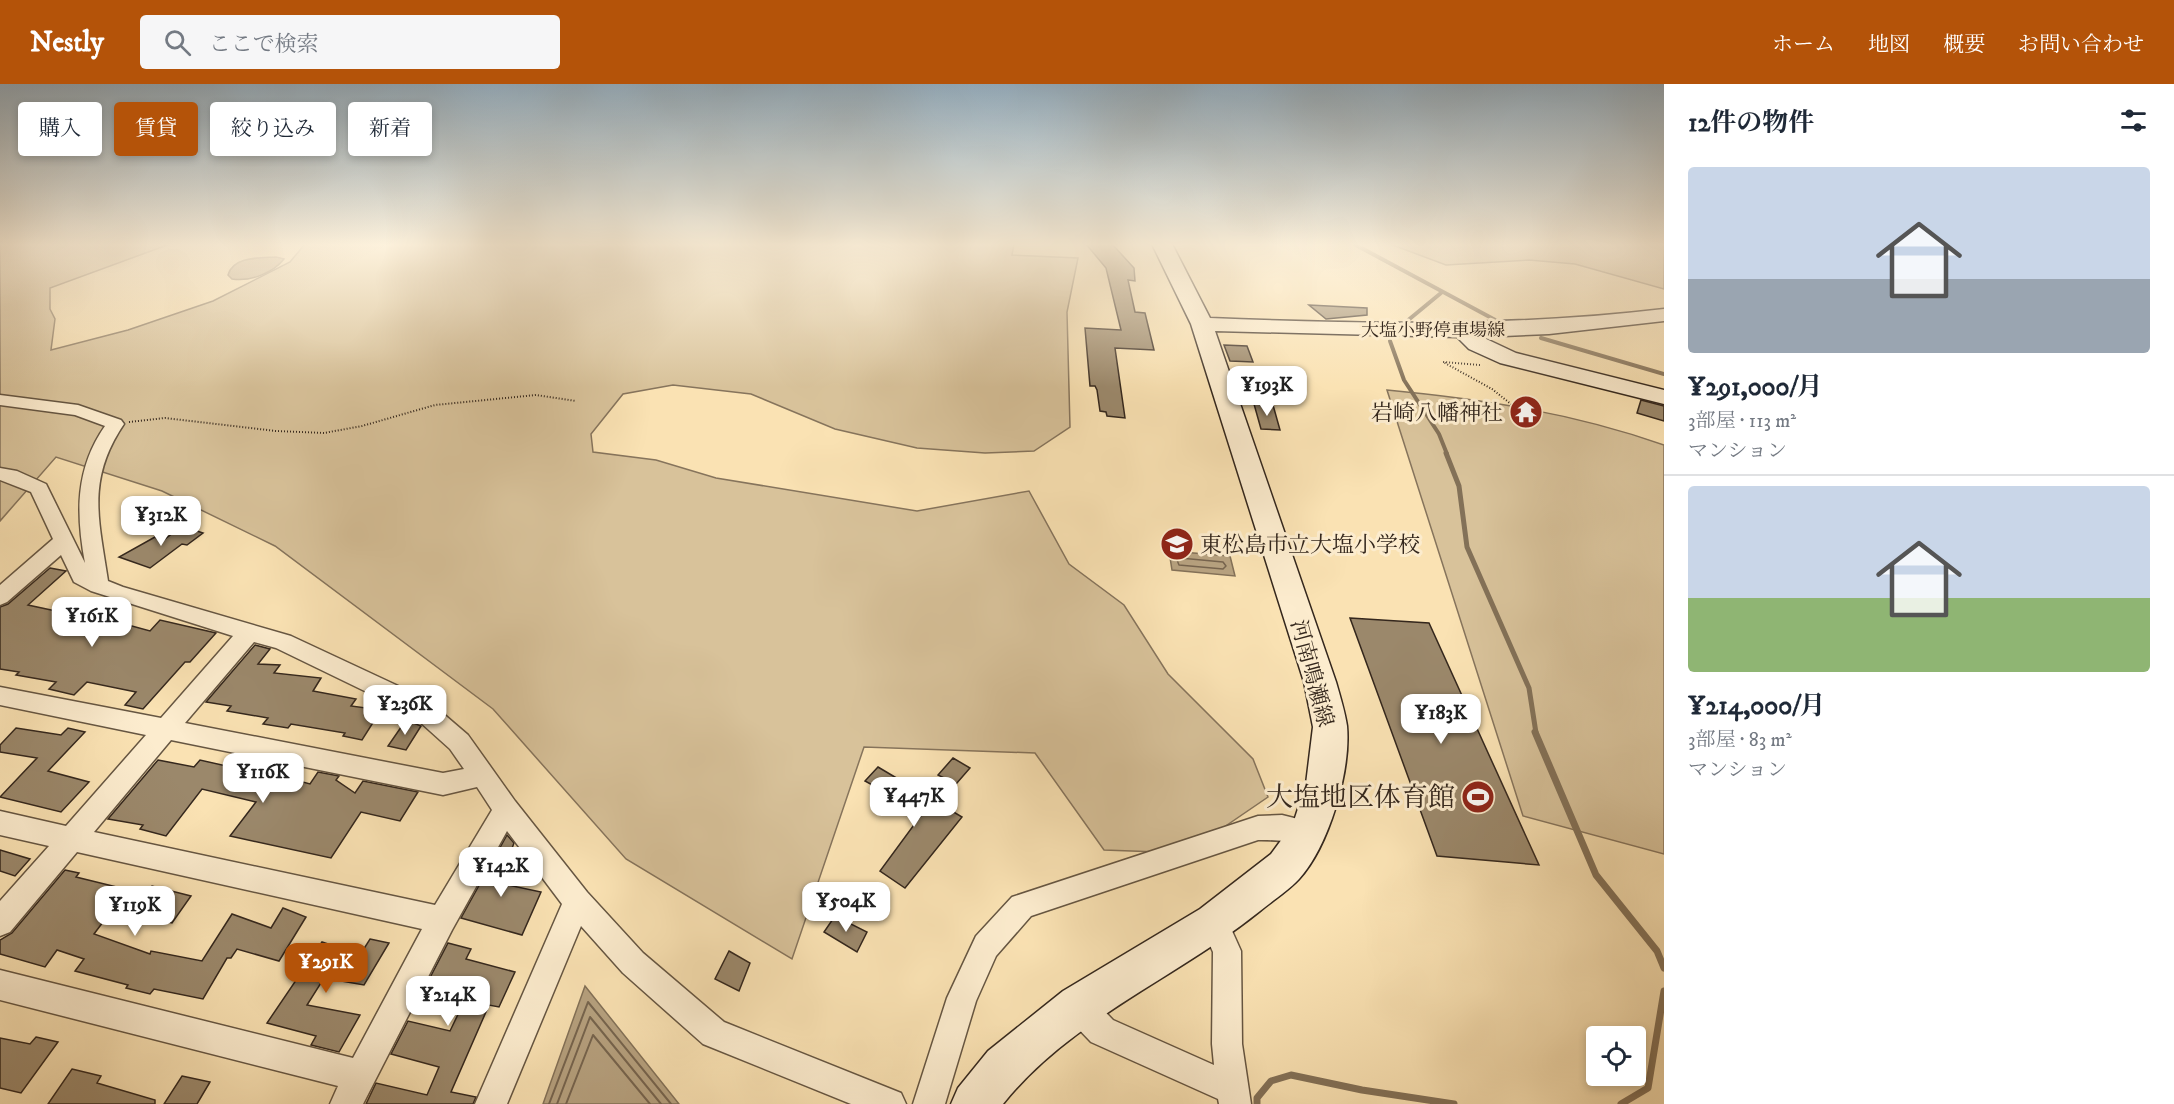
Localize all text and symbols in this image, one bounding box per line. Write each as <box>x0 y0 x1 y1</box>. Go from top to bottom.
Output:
search box <box>140 15 560 69</box>
text: Nestly <box>30 25 104 60</box>
icon: search <box>161 26 194 59</box>
text: ここで検索 <box>209 31 319 58</box>
text: ホーム <box>1772 32 1835 58</box>
text: 地図 <box>1868 32 1910 58</box>
text: 概要 <box>1943 32 1985 58</box>
text: お問い合わせ <box>2018 32 2144 58</box>
chip: 購入 <box>18 102 102 156</box>
chip: 賃貸 <box>114 102 198 156</box>
chip: 絞り込み <box>210 102 336 156</box>
chip: 新着 <box>348 102 432 156</box>
icon: filters <box>2117 104 2150 137</box>
text: 12件の物件 <box>1688 107 1814 140</box>
icon: home <box>1865 206 1973 314</box>
street label: 大塩小野停車場線 <box>1361 320 1505 342</box>
pin: ¥193K <box>1225 366 1309 417</box>
text: ¥291,000/月 <box>1688 371 1823 404</box>
text: ¥193K <box>1241 373 1293 398</box>
temple icon: 岩崎八幡神社 <box>1508 394 1544 430</box>
place label: 岩崎八幡神社 <box>1371 400 1503 427</box>
text: 3部屋 · 113 m² <box>1688 409 1796 434</box>
text: マンション <box>1688 439 1787 464</box>
pin: ¥312K <box>119 496 203 547</box>
text: ¥312K <box>135 503 187 528</box>
icon: home <box>1865 525 1973 633</box>
school or university icon: 東松島市立大塩小学校 <box>1159 526 1195 562</box>
place label: 東松島市立大塩小学校 <box>1200 532 1420 559</box>
pin: ¥161K <box>50 597 134 648</box>
text: ¥161K <box>66 604 118 629</box>
street label: 河南鳴瀬線 <box>1284 617 1339 730</box>
pin: ¥236K <box>363 685 447 736</box>
text: ¥214,000/月 <box>1688 690 1825 723</box>
text: ¥236K <box>377 692 433 717</box>
pin: ¥183K <box>1399 694 1483 745</box>
text: ¥183K <box>1415 701 1467 726</box>
text: 3部屋 · 83 m² <box>1688 728 1792 753</box>
pin: ¥116K <box>221 753 305 804</box>
text: マンション <box>1688 758 1787 783</box>
text: ¥116K <box>237 760 289 785</box>
pin: ¥447K <box>872 777 956 828</box>
sports icon: 大塩地区体育館 <box>1460 779 1496 815</box>
place label: 大塩地区体育館 <box>1266 781 1455 815</box>
text: ¥447K <box>884 784 944 809</box>
pin: ¥142K <box>459 847 543 898</box>
text: ¥142K <box>473 854 529 879</box>
pin: ¥504K <box>804 882 888 933</box>
pin: ¥119K <box>93 886 177 937</box>
text: ¥504K <box>816 889 876 914</box>
text: ¥119K <box>109 893 161 918</box>
pin: ¥291K <box>284 943 368 994</box>
text: ¥291K <box>299 950 353 975</box>
pin: ¥214K <box>406 976 490 1027</box>
text: ¥214K <box>420 983 476 1008</box>
map controls <box>1586 1026 1646 1086</box>
button: locate <box>1586 1026 1646 1086</box>

